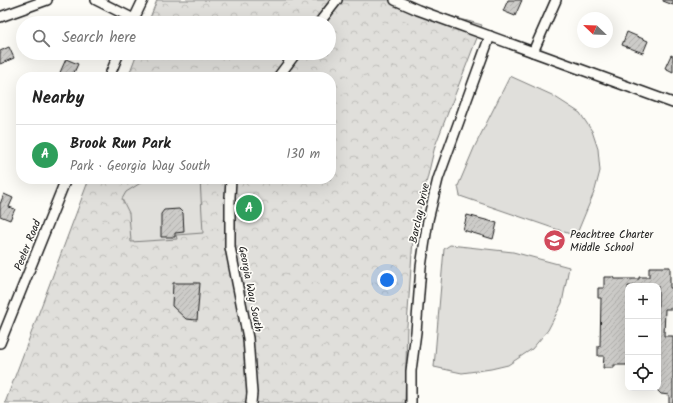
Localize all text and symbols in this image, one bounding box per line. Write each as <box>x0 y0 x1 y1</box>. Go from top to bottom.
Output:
north arrow <box>577 12 613 48</box>
search box <box>16 16 336 60</box>
text: Search here <box>62 26 136 50</box>
icon: search <box>30 27 52 49</box>
text: Nearby <box>32 85 84 112</box>
text: Brook Run Park <box>70 132 171 156</box>
text: A <box>41 144 49 165</box>
text: 130 m <box>286 144 320 165</box>
text: Park · Georgia Way South <box>70 156 210 177</box>
street label: Barclay Drive <box>405 181 435 245</box>
pin: A <box>236 193 262 223</box>
street label: Peeler Road <box>10 217 47 274</box>
place label: Peachtree Charter Middle School <box>570 226 655 257</box>
school or university icon: Peachtree Charter Middle School <box>541 227 567 253</box>
street label: Georgia Way South <box>233 245 267 334</box>
your location <box>377 270 397 290</box>
map controls <box>625 283 661 391</box>
button: + <box>625 283 661 319</box>
button: − <box>625 319 661 355</box>
button: locate <box>625 355 661 391</box>

